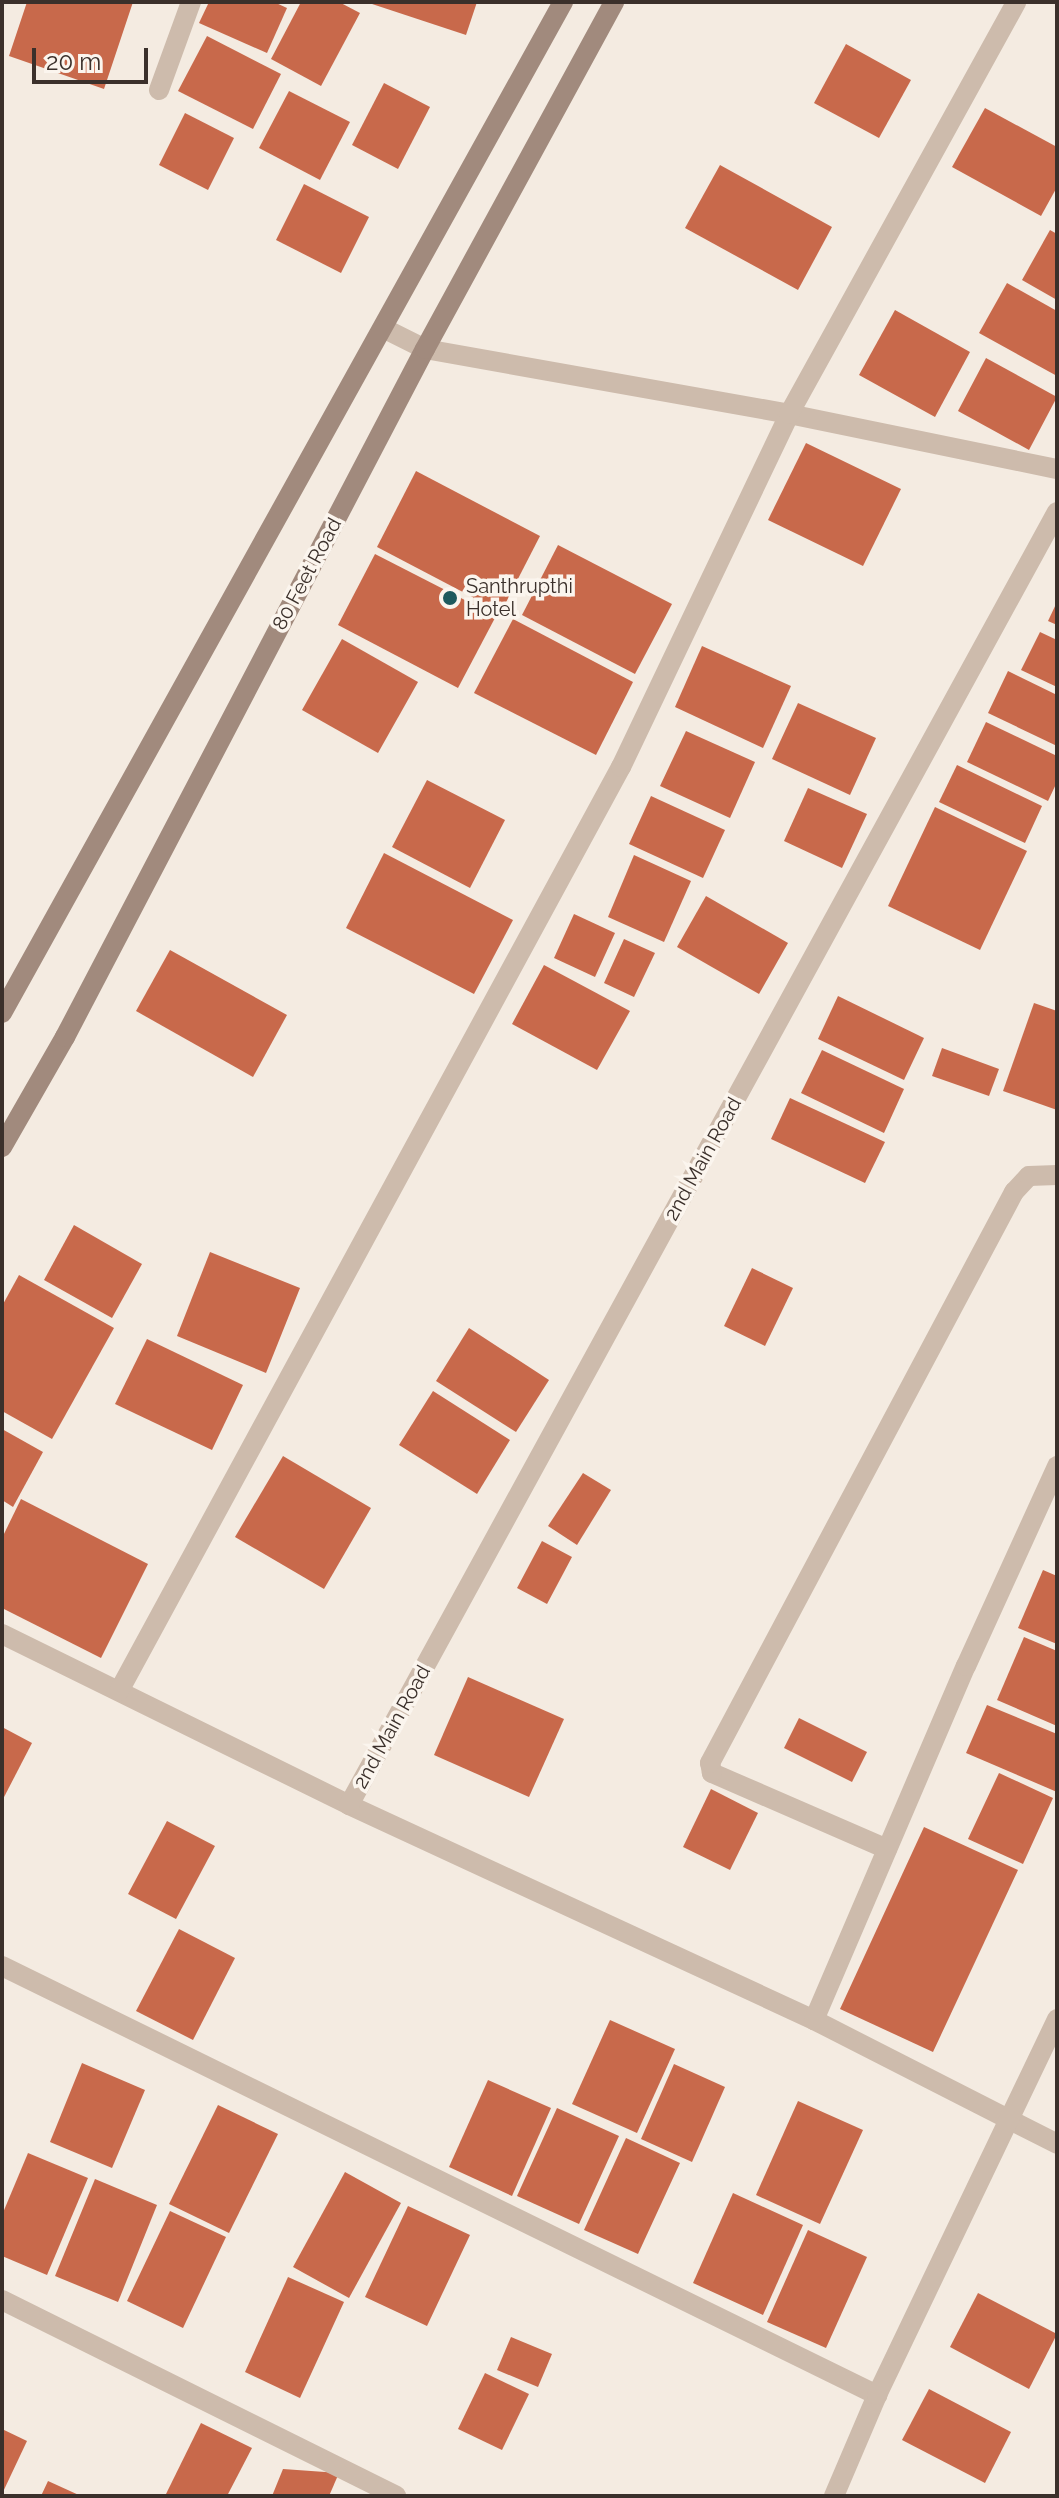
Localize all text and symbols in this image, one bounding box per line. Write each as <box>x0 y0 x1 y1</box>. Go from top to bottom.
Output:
scale bar <box>36 32 152 82</box>
text: 20 m <box>46 47 101 76</box>
street label: 80 Feet Road <box>267 514 347 634</box>
place label: Santhrupthi Hotel <box>466 574 573 621</box>
marker: Santhrupthi Hotel <box>441 589 459 607</box>
street label: 2nd Main Road <box>659 1093 747 1225</box>
street label: 2nd Main Road <box>348 1661 436 1793</box>

